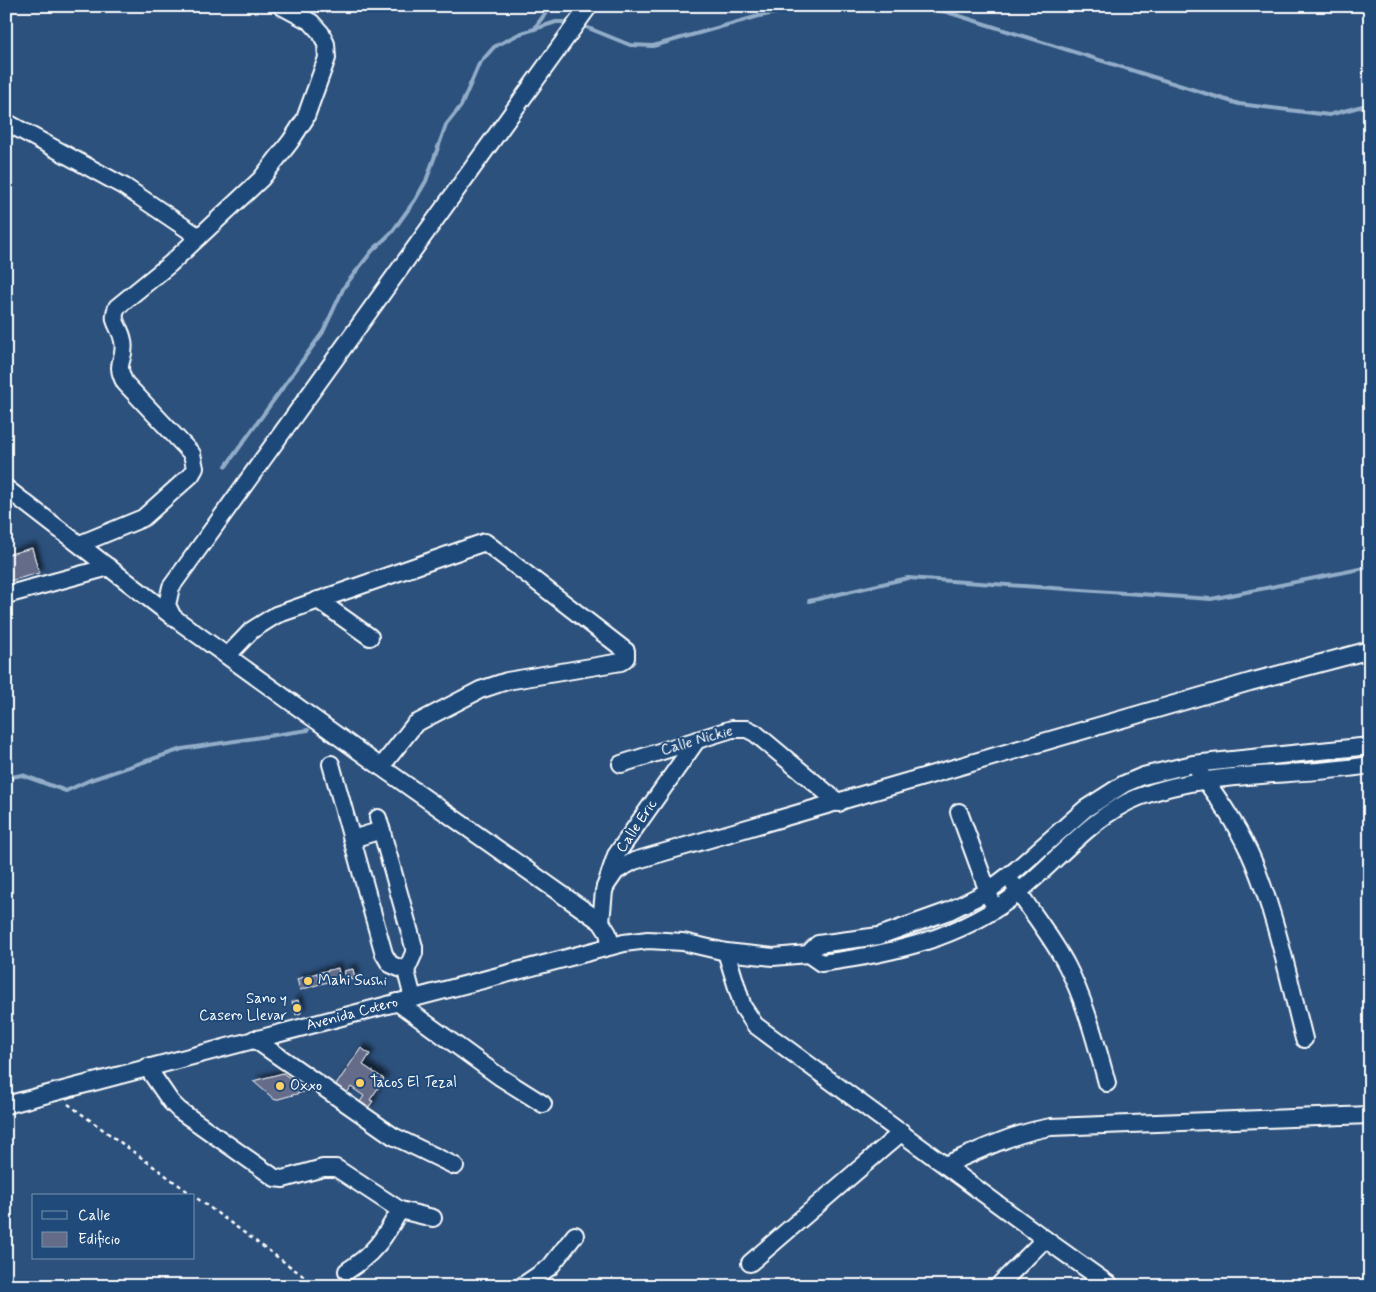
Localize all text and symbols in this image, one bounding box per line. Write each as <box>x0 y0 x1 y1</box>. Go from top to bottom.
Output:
street label: Calle Nickie <box>659 721 736 761</box>
street label: Calle Eric <box>612 795 662 857</box>
place label: Mahi Sushi <box>318 971 387 991</box>
marker: Mahi Sushi <box>302 975 314 987</box>
place label: Sano y Casero Llevar <box>199 989 287 1026</box>
street label: Avenida Cotero <box>304 992 400 1036</box>
marker: Sano y Casero Llevar <box>291 1002 303 1014</box>
place label: Tacos El Tezal <box>370 1073 457 1093</box>
place label: Oxxo <box>290 1076 322 1096</box>
marker: Tacos El Tezal <box>354 1077 366 1089</box>
marker: Oxxo <box>274 1080 286 1092</box>
legend <box>32 1194 195 1260</box>
text: Calle <box>78 1206 110 1226</box>
text: Edificio <box>78 1230 120 1250</box>

